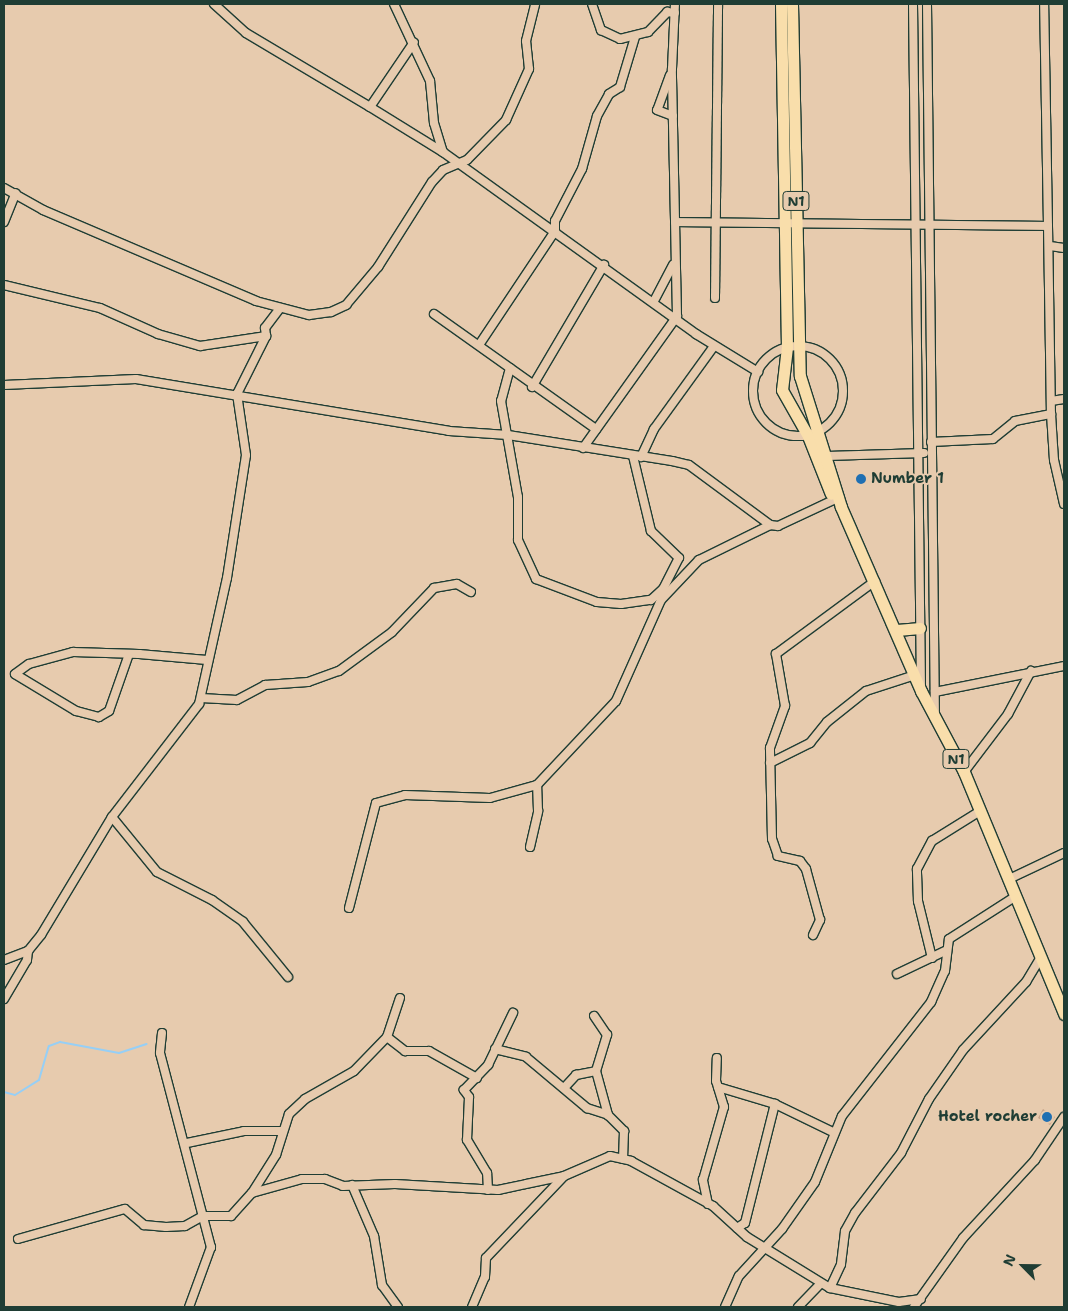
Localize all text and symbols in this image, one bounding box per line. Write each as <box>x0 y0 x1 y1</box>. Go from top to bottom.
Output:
road number: N1 <box>782 190 810 212</box>
place label: Number 1 <box>871 470 944 488</box>
marker: Number 1 <box>855 473 867 485</box>
road number: N1 <box>942 748 970 771</box>
place label: Hotel rocher <box>938 1108 1037 1126</box>
marker: Hotel rocher <box>1041 1111 1053 1123</box>
north arrow <box>998 1241 1048 1291</box>
text: N <box>999 1252 1020 1269</box>

